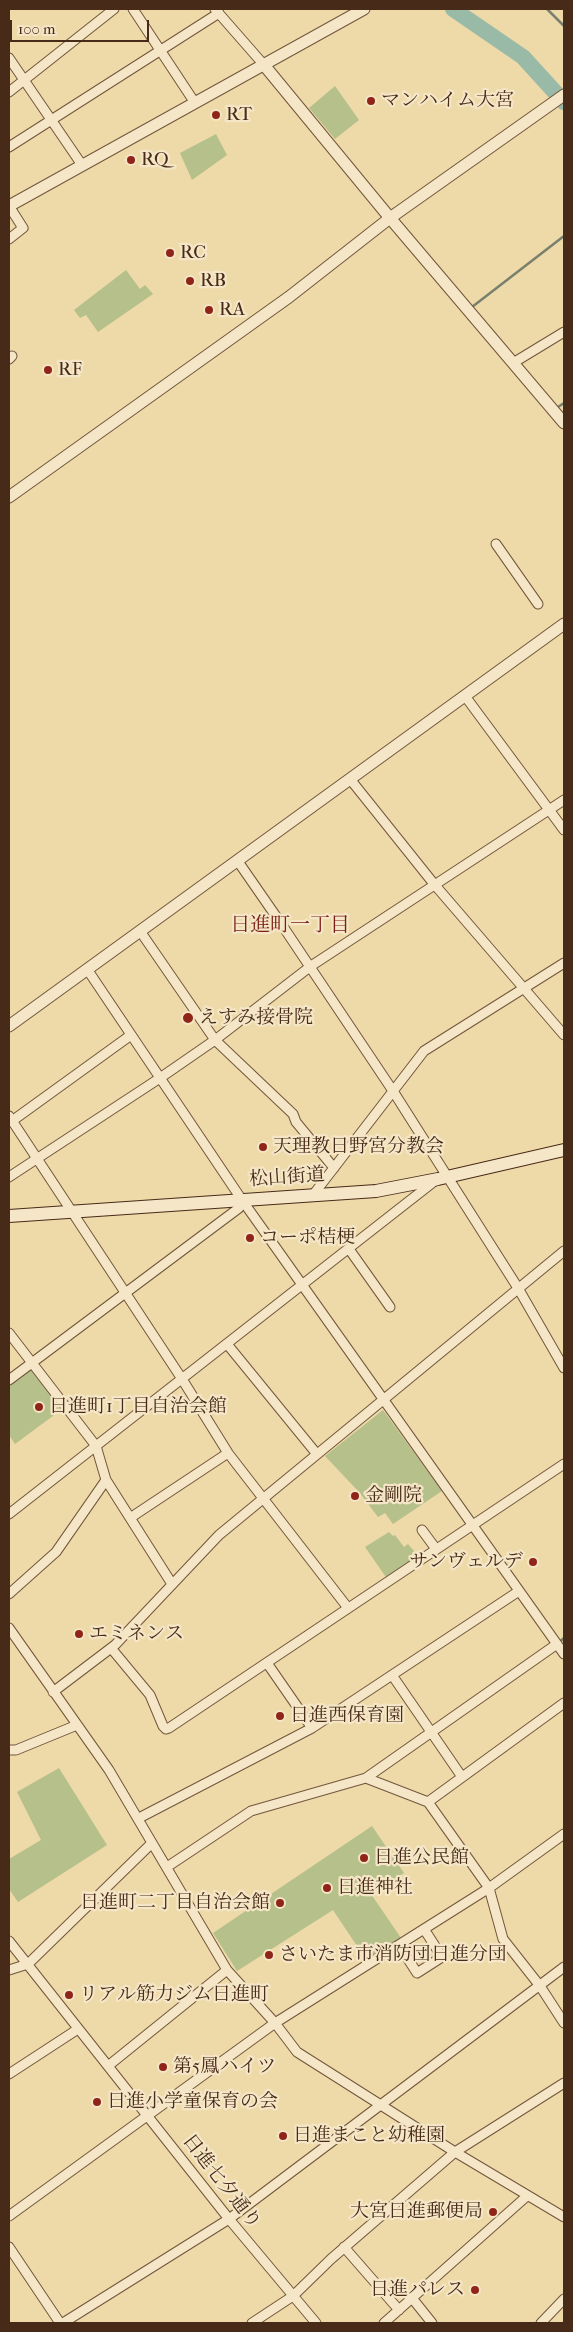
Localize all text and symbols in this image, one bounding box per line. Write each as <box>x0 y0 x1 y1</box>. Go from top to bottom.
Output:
scale bar <box>12 10 151 42</box>
text: 100 m <box>18 20 56 38</box>
place label: マンハイム大宮 <box>381 90 514 112</box>
marker: マンハイム大宮 <box>365 95 377 107</box>
place label: RT <box>226 104 252 126</box>
marker: RT <box>210 109 222 121</box>
place label: RQ <box>141 149 169 171</box>
marker: RQ <box>125 154 137 166</box>
place label: RC <box>180 242 206 264</box>
marker: RC <box>164 247 176 259</box>
place label: RB <box>200 270 226 292</box>
marker: RB <box>184 275 196 287</box>
place label: RA <box>219 299 245 321</box>
marker: RA <box>203 304 215 316</box>
place label: RF <box>58 359 82 381</box>
marker: RF <box>42 364 54 376</box>
district label: 日進町一丁目 <box>230 914 350 938</box>
place label: えすみ接骨院 <box>199 1007 313 1029</box>
marker: えすみ接骨院 <box>181 1011 195 1025</box>
place label: 天理教日野宮分教会 <box>273 1136 444 1158</box>
marker: 天理教日野宮分教会 <box>257 1141 269 1153</box>
street label: 松山街道 <box>248 1164 326 1192</box>
place label: コーポ桔梗 <box>260 1227 355 1249</box>
marker: コーポ桔梗 <box>244 1232 256 1244</box>
place label: 日進町1丁目自治会館 <box>49 1396 227 1418</box>
marker: 日進町1丁目自治会館 <box>33 1401 45 1413</box>
place label: 金剛院 <box>365 1485 422 1507</box>
marker: 金剛院 <box>349 1490 361 1502</box>
place label: サンヴェルデ <box>409 1551 523 1573</box>
marker: サンヴェルデ <box>527 1556 539 1568</box>
place label: エミネンス <box>89 1623 184 1645</box>
marker: エミネンス <box>73 1628 85 1640</box>
place label: 日進西保育園 <box>290 1705 404 1727</box>
marker: 日進西保育園 <box>274 1710 286 1722</box>
place label: 日進公民館 <box>374 1847 469 1869</box>
marker: 日進公民館 <box>358 1852 370 1864</box>
place label: 日進神社 <box>337 1877 413 1899</box>
marker: 日進神社 <box>321 1882 333 1894</box>
place label: 日進町二丁目自治会館 <box>80 1892 270 1914</box>
marker: 日進町二丁目自治会館 <box>274 1897 286 1909</box>
place label: さいたま市消防団日進分団 <box>279 1944 507 1966</box>
marker: さいたま市消防団日進分団 <box>263 1949 275 1961</box>
place label: リアル筋力ジム日進町 <box>79 1984 269 2006</box>
marker: リアル筋力ジム日進町 <box>63 1989 75 2001</box>
place label: 第5鳳ハイツ <box>173 2056 276 2078</box>
marker: 第5鳳ハイツ <box>157 2061 169 2073</box>
place label: 日進小学童保育の会 <box>107 2091 278 2113</box>
marker: 日進小学童保育の会 <box>91 2096 103 2108</box>
place label: 日進まこと幼稚園 <box>293 2125 445 2147</box>
street label: 日進七夕通り <box>177 2130 265 2234</box>
marker: 日進まこと幼稚園 <box>277 2130 289 2142</box>
place label: 大宮日進郵便局 <box>350 2201 483 2223</box>
marker: 大宮日進郵便局 <box>487 2206 499 2218</box>
place label: 日進パレス <box>370 2279 465 2301</box>
marker: 日進パレス <box>469 2284 481 2296</box>

